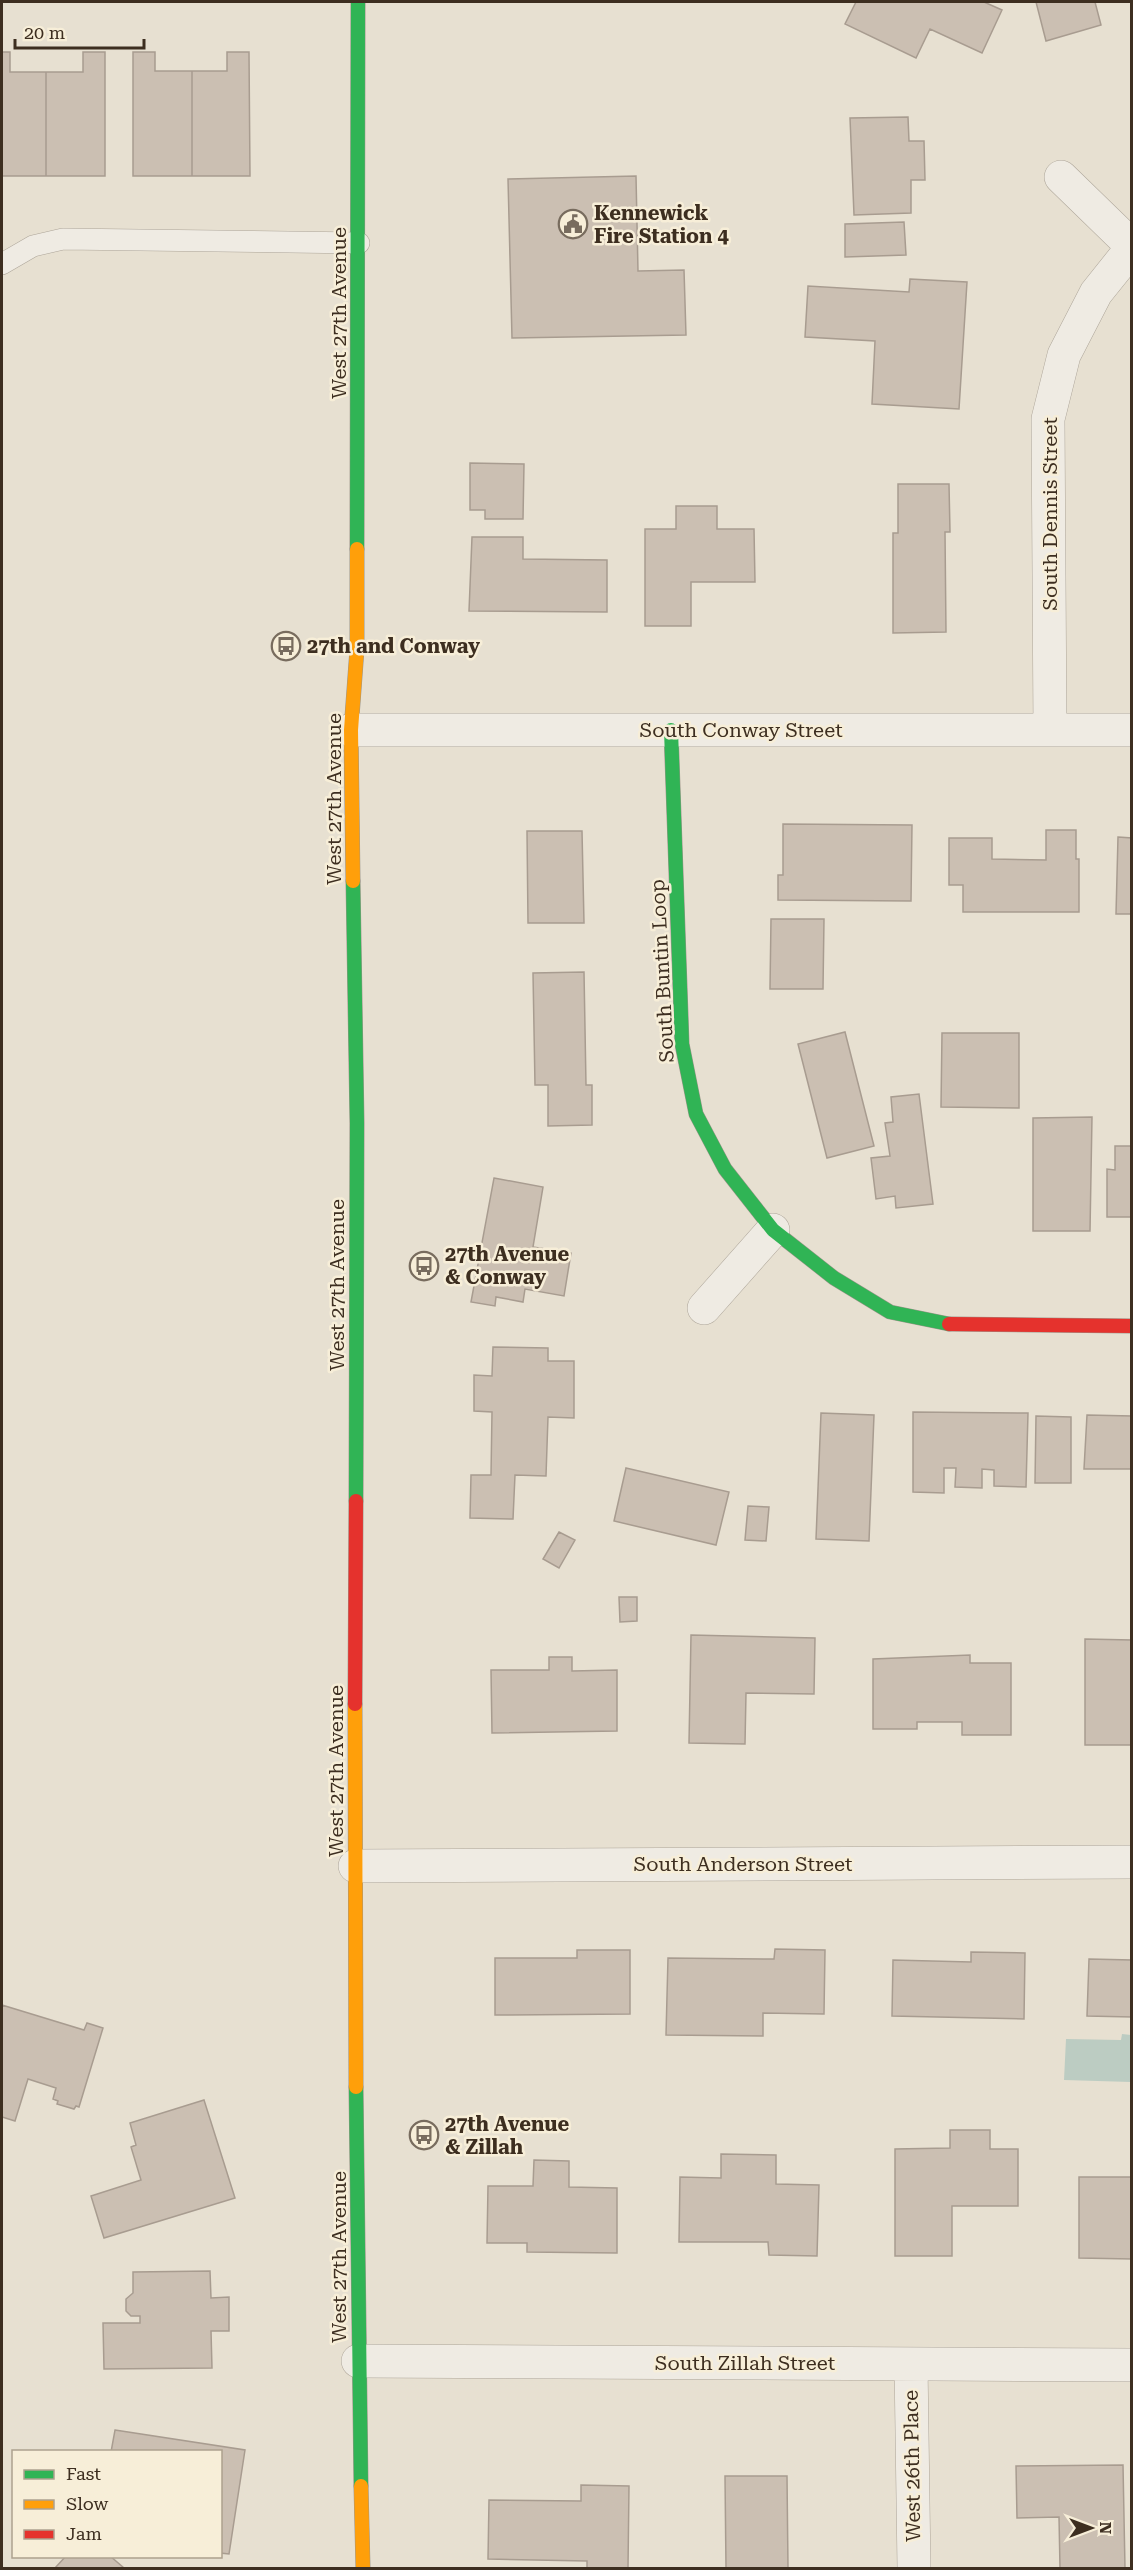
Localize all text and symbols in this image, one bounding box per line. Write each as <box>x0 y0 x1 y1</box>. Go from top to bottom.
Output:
scale bar <box>15 12 144 50</box>
text: 20 m <box>24 22 65 43</box>
place label: Kennewick Fire Station 4 <box>594 201 729 248</box>
public building icon: Kennewick Fire Station 4 <box>557 208 589 240</box>
street label: West 27th Avenue <box>327 227 351 399</box>
street label: South Dennis Street <box>1038 417 1062 611</box>
bus stop icon: 27th and Conway <box>270 630 302 662</box>
place label: 27th and Conway <box>307 634 480 658</box>
street label: West 27th Avenue <box>322 713 346 885</box>
street label: South Conway Street <box>639 718 843 742</box>
street label: South Buntin Loop <box>645 879 679 1063</box>
street label: West 27th Avenue <box>325 1199 349 1371</box>
place label: 27th Avenue & Conway <box>445 1242 569 1289</box>
bus stop icon: 27th Avenue & Conway <box>408 1250 440 1282</box>
street label: West 27th Avenue <box>324 1685 348 1857</box>
street label: South Anderson Street <box>634 1852 853 1876</box>
place label: 27th Avenue & Zillah <box>445 2112 569 2159</box>
bus stop icon: 27th Avenue & Zillah <box>408 2119 440 2151</box>
street label: West 27th Avenue <box>327 2171 351 2343</box>
street label: South Zillah Street <box>655 2351 836 2375</box>
street label: West 26th Place <box>899 2390 925 2542</box>
legend <box>12 2450 222 2558</box>
text: Fast <box>66 2463 101 2484</box>
text: Slow <box>66 2493 108 2514</box>
north arrow <box>1061 2498 1121 2558</box>
text: N <box>1096 2522 1115 2534</box>
text: Jam <box>66 2523 102 2544</box>

